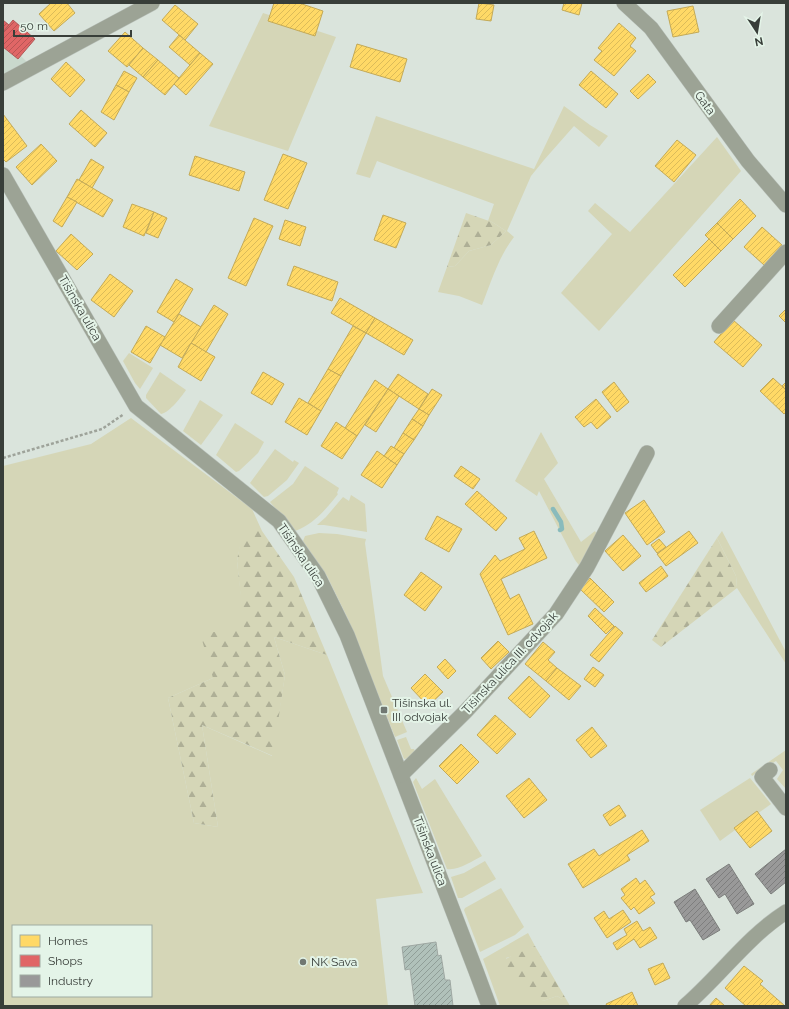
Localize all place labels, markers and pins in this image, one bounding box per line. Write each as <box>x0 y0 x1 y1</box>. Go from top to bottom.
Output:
place label: Tišinska ul. III odvojak <box>392 696 452 724</box>
marker: Tišinska ul. III odvojak <box>379 705 389 715</box>
place label: NK Sava <box>311 955 357 969</box>
marker: NK Sava <box>298 957 308 967</box>

